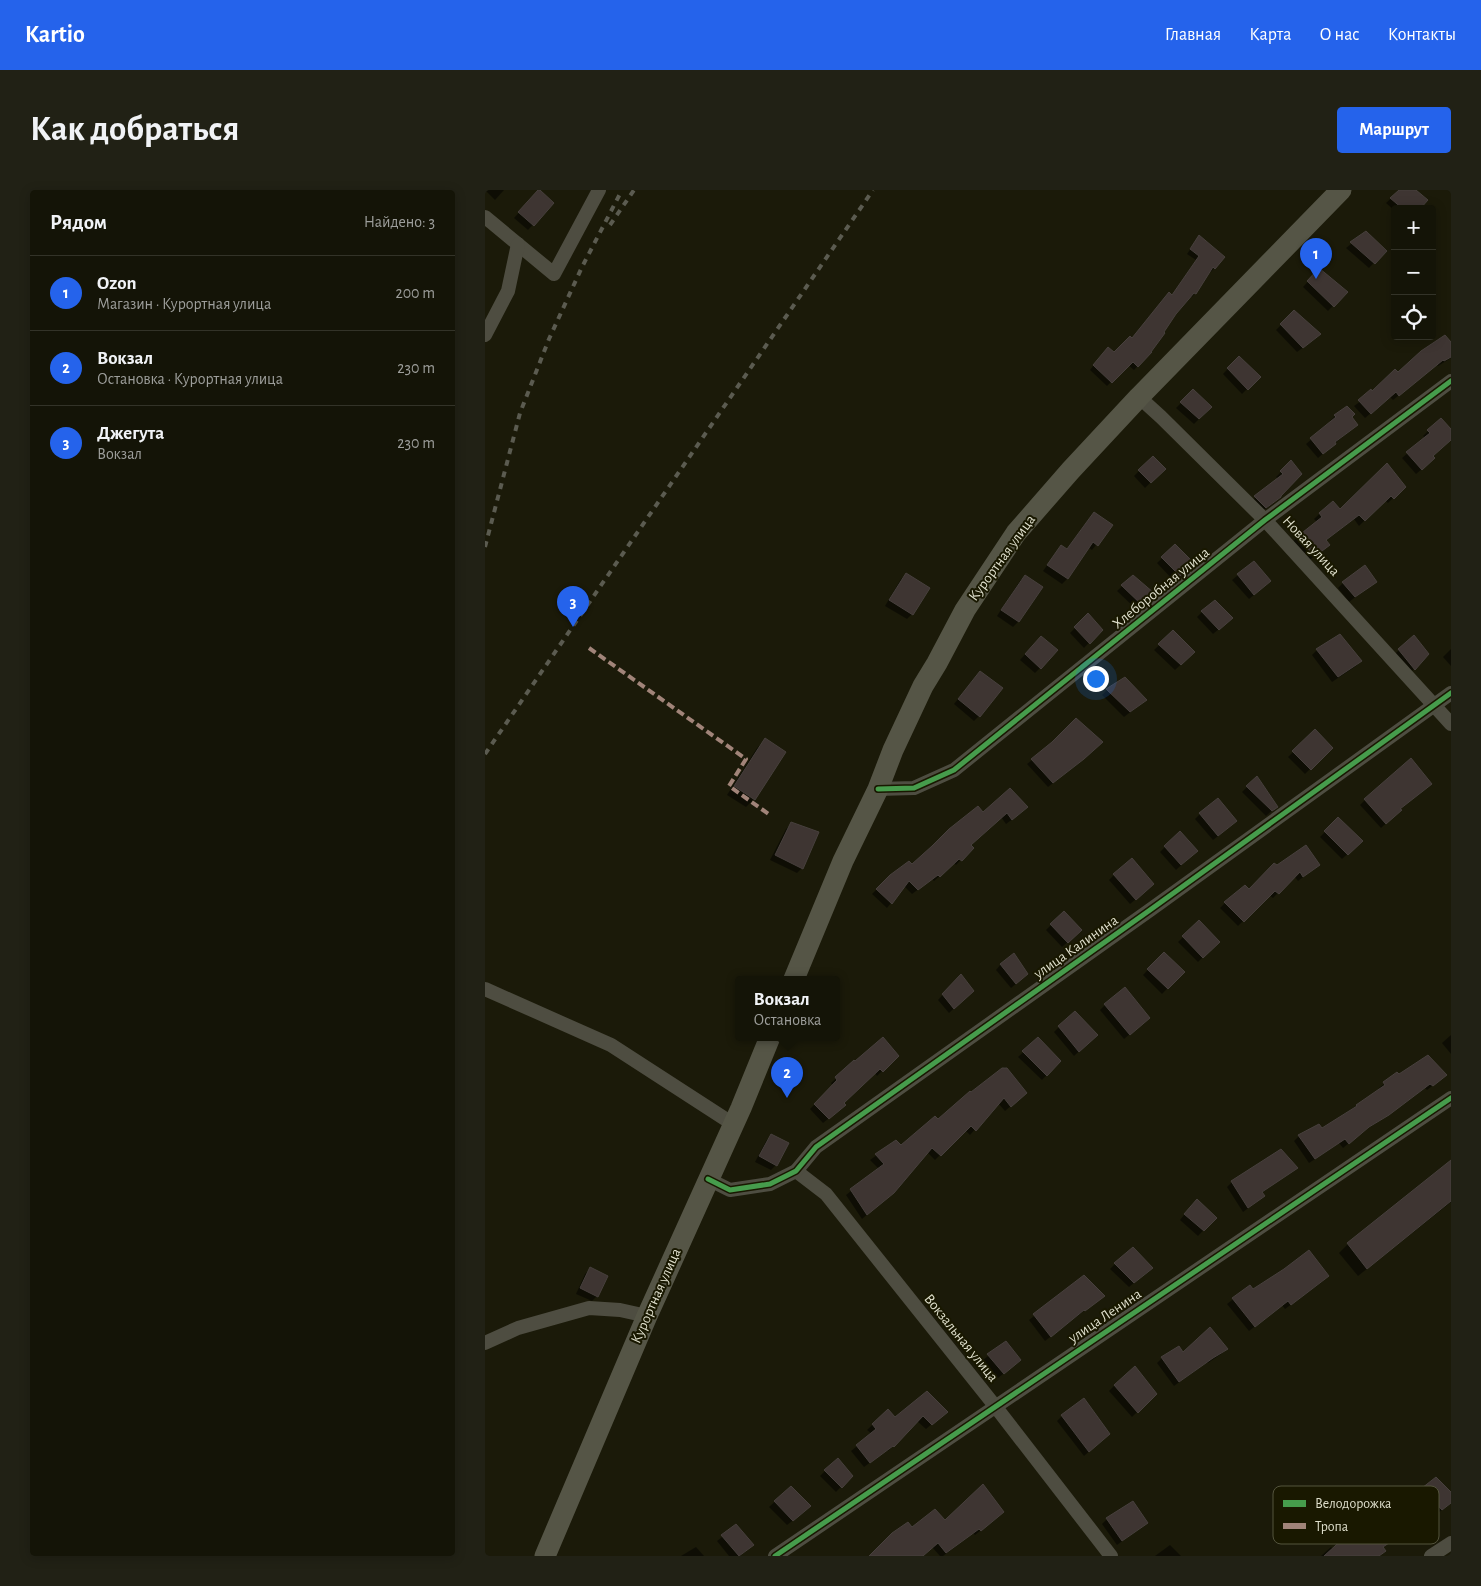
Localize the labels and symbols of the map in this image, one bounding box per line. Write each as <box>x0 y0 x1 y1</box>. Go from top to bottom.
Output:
pin: 1 <box>1300 238 1332 279</box>
street label: Курортная улица <box>966 512 1038 604</box>
street label: Новая улица <box>1279 513 1343 579</box>
street label: Хлеборобная улица <box>1110 544 1212 631</box>
pin: 3 <box>557 586 589 627</box>
your location <box>1083 666 1109 692</box>
street label: улица Калинина <box>1030 912 1121 982</box>
pin: 2 <box>771 1057 803 1098</box>
street label: Курортная улица <box>628 1246 684 1346</box>
street label: улица Ленина <box>1065 1286 1144 1346</box>
street label: Вокзальная улица <box>921 1291 1001 1385</box>
legend <box>1273 1486 1439 1544</box>
text: Велодорожка <box>1315 1497 1392 1511</box>
text: Тропа <box>1315 1520 1349 1534</box>

